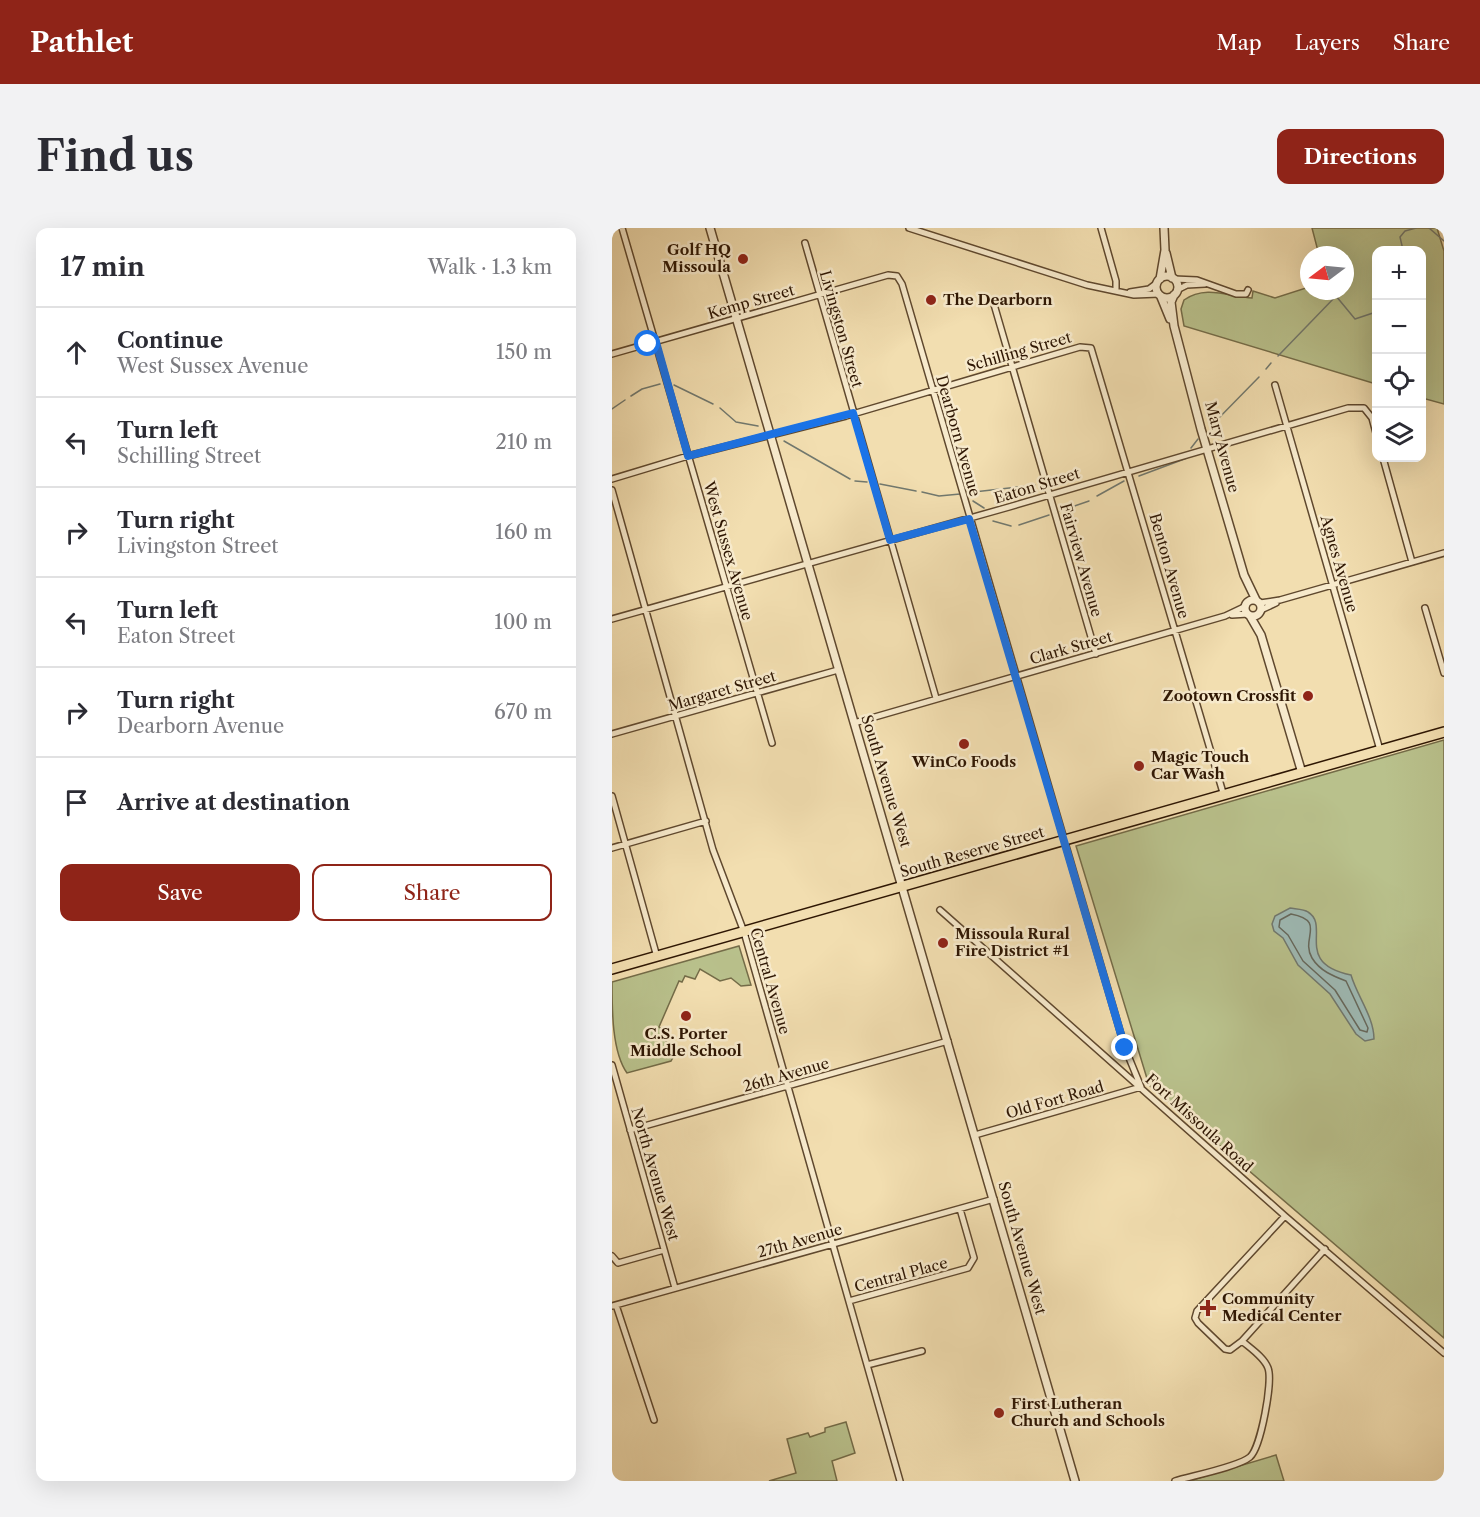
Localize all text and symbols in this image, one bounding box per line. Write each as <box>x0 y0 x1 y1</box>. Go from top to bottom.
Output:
text: Pathlet <box>30 25 133 59</box>
text: Map <box>1217 30 1262 55</box>
text: Layers <box>1295 30 1360 55</box>
text: Share <box>1393 30 1450 55</box>
button: Directions <box>1277 129 1444 184</box>
text: Find us <box>36 130 194 182</box>
place label: Golf HQ Missoula <box>662 240 731 276</box>
north arrow <box>1300 246 1354 300</box>
map controls <box>1372 246 1426 462</box>
button: + <box>1372 246 1426 300</box>
text: 17 min <box>60 251 145 283</box>
marker: Golf HQ Missoula <box>736 252 750 266</box>
text: Walk · 1.3 km <box>428 255 552 279</box>
street label: Livingston Street <box>816 268 867 390</box>
street label: Kemp Street <box>705 280 797 323</box>
place label: The Dearborn <box>943 290 1053 309</box>
marker: The Dearborn <box>924 293 938 307</box>
button: − <box>1372 300 1426 354</box>
text: Continue <box>117 327 223 354</box>
street label: Schilling Street <box>964 327 1074 376</box>
route start <box>634 330 660 356</box>
icon: ahead <box>60 336 93 369</box>
text: 150 m <box>496 340 552 364</box>
text: West Sussex Avenue <box>117 354 309 378</box>
button: locate <box>1372 354 1426 408</box>
street label: Dearborn Avenue <box>932 373 985 499</box>
street label: Mary Avenue <box>1201 399 1244 495</box>
button: layers <box>1372 408 1426 462</box>
text: Turn left <box>117 417 218 444</box>
icon: left <box>60 426 93 459</box>
text: 210 m <box>495 430 552 454</box>
text: Schilling Street <box>117 444 261 468</box>
street label: Eaton Street <box>992 463 1083 508</box>
street label: West Sussex Avenue <box>699 478 757 623</box>
street label: Fairview Avenue <box>1056 501 1107 619</box>
text: Turn right <box>117 507 235 534</box>
street label: Benton Avenue <box>1145 511 1194 621</box>
street label: Agnes Avenue <box>1316 512 1362 615</box>
icon: right <box>60 516 93 549</box>
text: 160 m <box>495 520 552 544</box>
text: Livingston Street <box>117 534 278 558</box>
text: Turn left <box>117 597 218 624</box>
icon: left <box>60 606 93 639</box>
text: 100 m <box>494 610 552 634</box>
text: Eaton Street <box>117 624 235 648</box>
street label: Clark Street <box>1027 626 1115 668</box>
street label: Margaret Street <box>666 666 779 715</box>
place label: Zootown Crossfit <box>1163 686 1296 705</box>
text: Turn right <box>117 687 235 714</box>
marker: Zootown Crossfit <box>1301 689 1315 703</box>
icon: right <box>60 696 93 729</box>
text: 670 m <box>494 700 552 724</box>
street label: South Avenue West <box>857 712 916 850</box>
text: Dearborn Avenue <box>117 714 284 738</box>
marker: WinCo Foods <box>957 737 971 751</box>
place label: Magic Touch Car Wash <box>1151 747 1250 783</box>
place label: WinCo Foods <box>911 752 1016 771</box>
marker: Magic Touch Car Wash <box>1132 759 1146 773</box>
icon: arrive <box>60 786 93 819</box>
text: Arrive at destination <box>117 789 350 816</box>
street label: South Reserve Street <box>898 822 1047 881</box>
button: Save <box>60 864 300 921</box>
button: Share <box>312 864 552 921</box>
place label: Missoula Rural Fire District #1 <box>955 924 1070 960</box>
street label: Central Avenue <box>746 925 795 1036</box>
marker: Missoula Rural Fire District #1 <box>936 936 950 950</box>
marker: C.S. Porter Middle School <box>679 1009 693 1023</box>
place label: C.S. Porter Middle School <box>630 1024 742 1060</box>
route end <box>1111 1034 1137 1060</box>
street label: 26th Avenue <box>741 1053 831 1096</box>
street label: Fort Missoula Road <box>1142 1069 1257 1176</box>
street label: Old Fort Road <box>1004 1076 1106 1123</box>
street label: North Avenue West <box>627 1105 684 1243</box>
street label: South Avenue West <box>994 1179 1051 1317</box>
street label: 27th Avenue <box>755 1219 844 1262</box>
street label: Central Place <box>852 1253 950 1296</box>
place label: Community Medical Center <box>1222 1289 1342 1325</box>
marker: Community Medical Center <box>1199 1299 1217 1317</box>
place label: First Lutheran Church and Schools <box>1011 1394 1165 1430</box>
marker: First Lutheran Church and Schools <box>992 1406 1006 1420</box>

